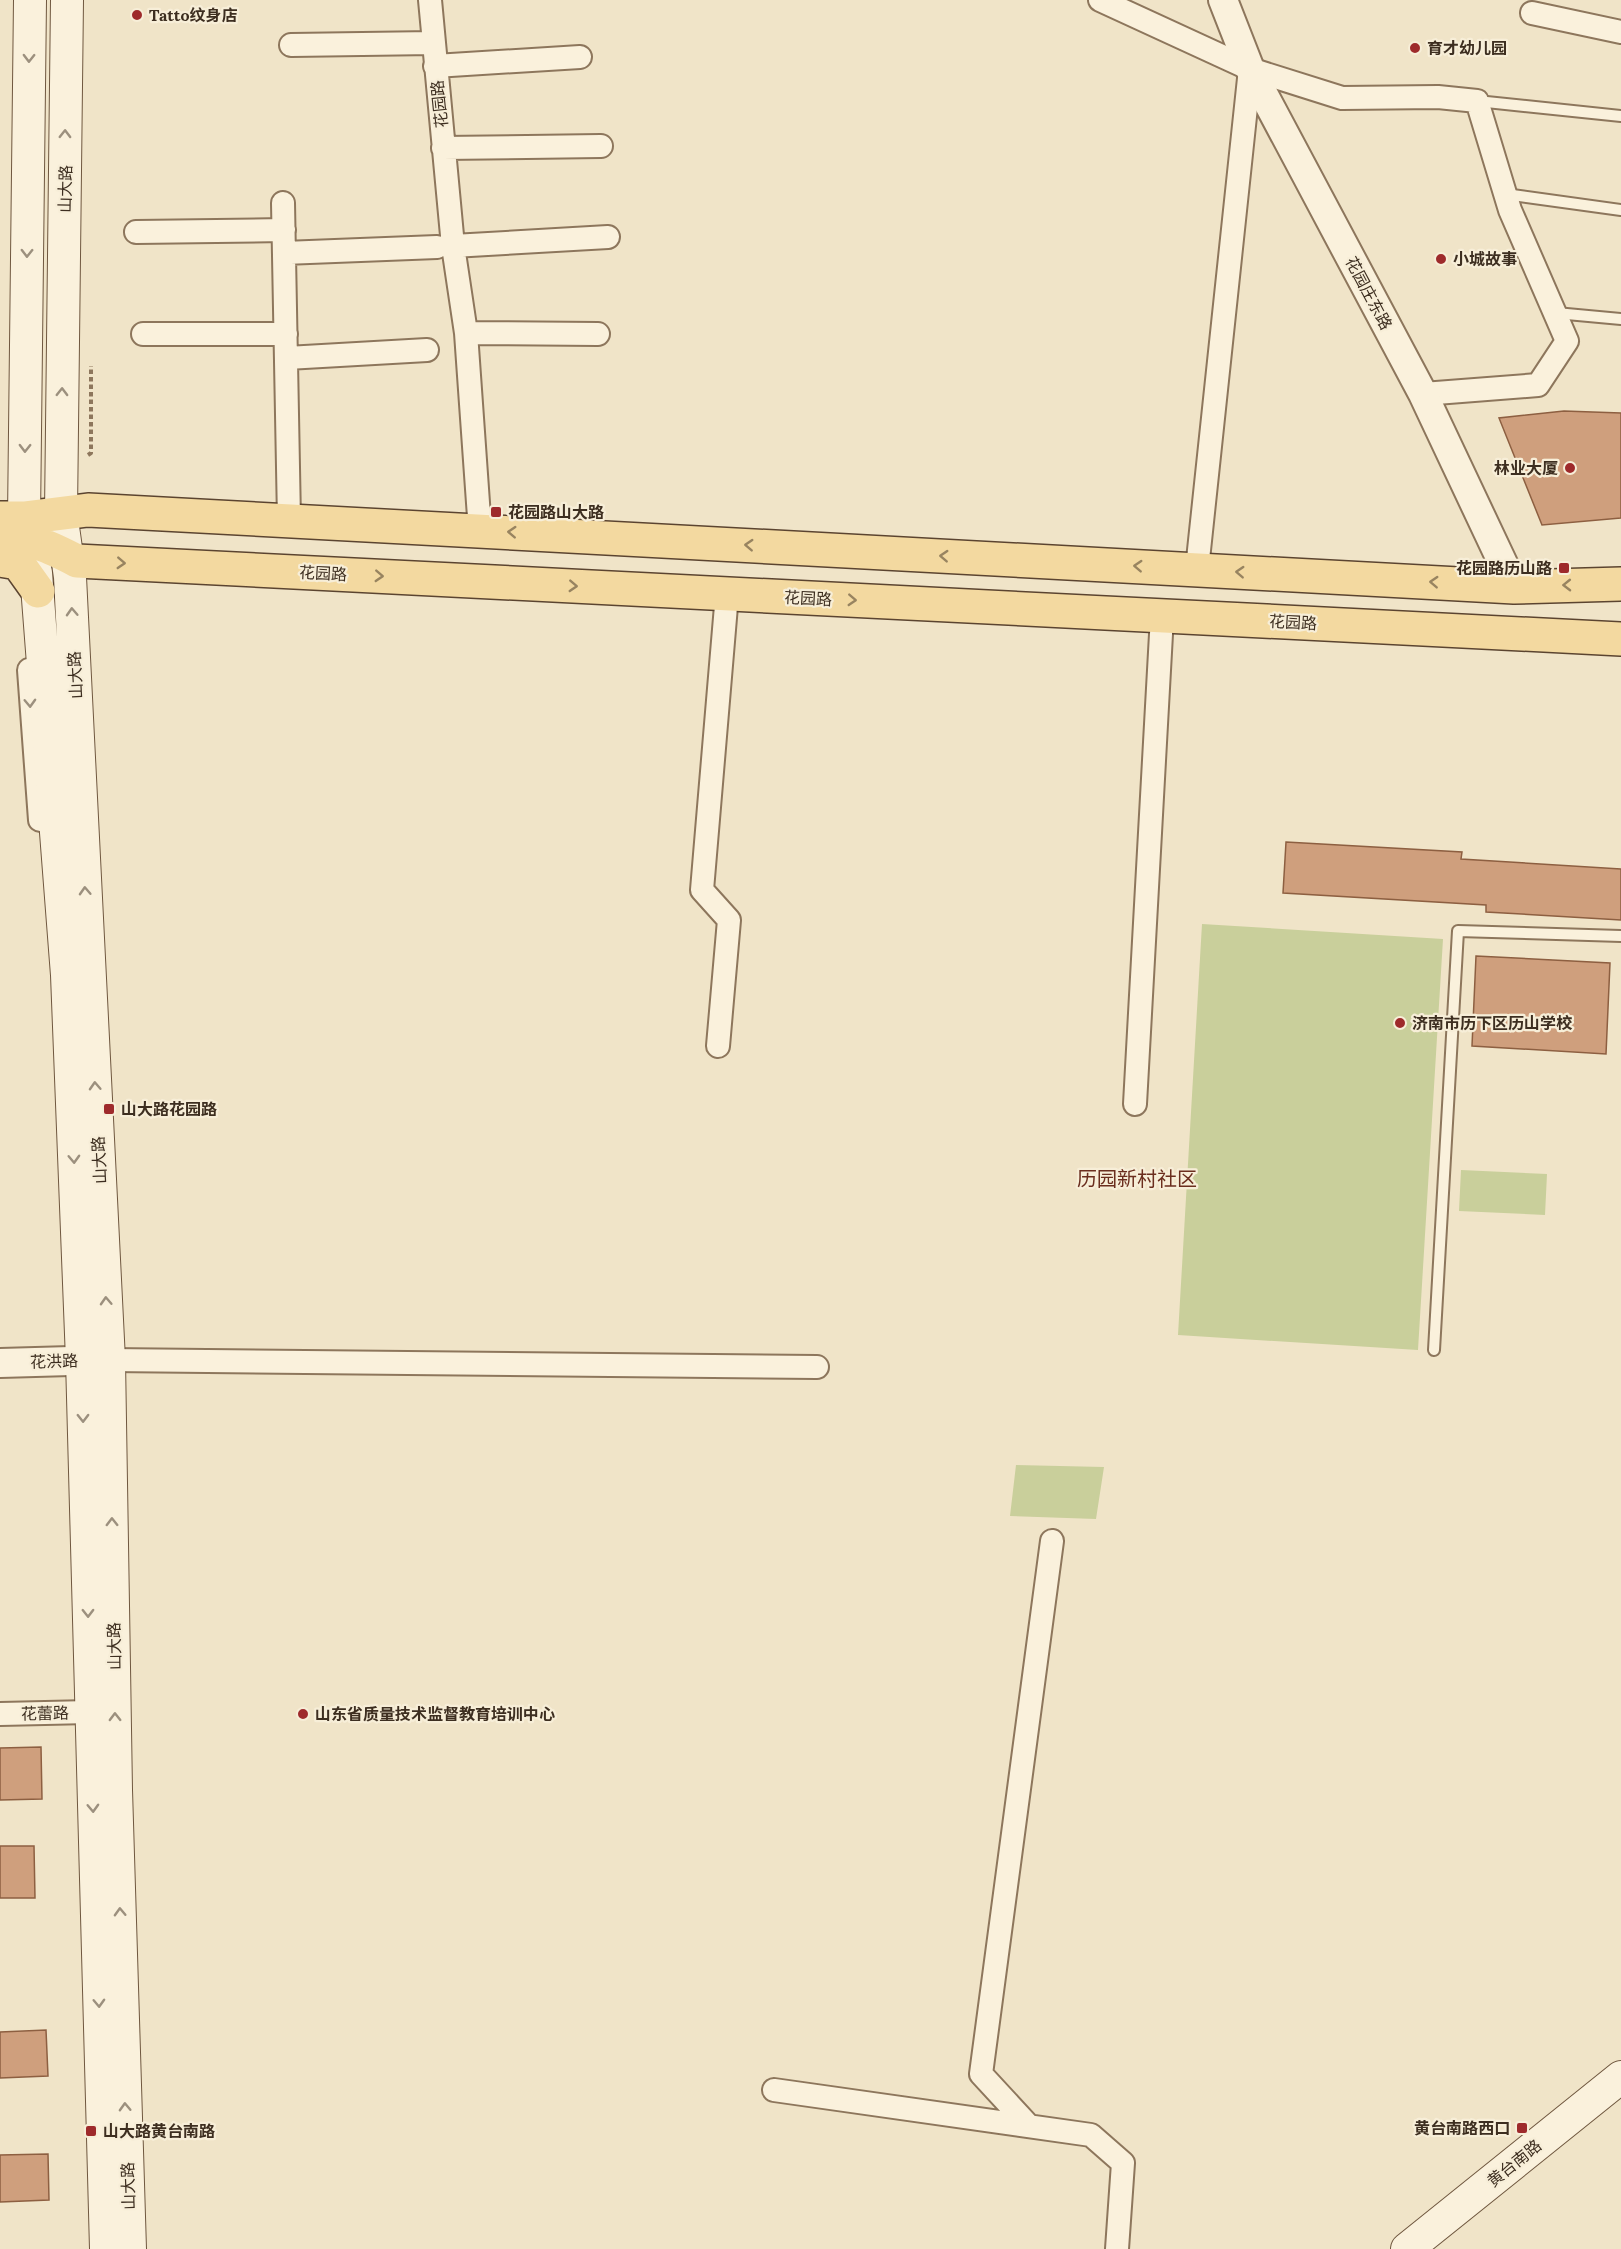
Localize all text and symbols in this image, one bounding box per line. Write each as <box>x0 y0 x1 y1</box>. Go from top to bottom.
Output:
place label: Tatto纹身店 <box>149 5 237 25</box>
marker: Tatto纹身店 <box>130 8 144 22</box>
place label: 育才幼儿园 <box>1427 38 1507 58</box>
marker: 育才幼儿园 <box>1408 41 1422 55</box>
one-way arrow <box>23 54 35 63</box>
street label: 花园路 <box>427 79 451 129</box>
one-way arrow <box>59 129 71 138</box>
street label: 山大路 <box>55 165 75 213</box>
one-way arrow <box>21 249 33 258</box>
place label: 小城故事 <box>1453 249 1517 269</box>
marker: 小城故事 <box>1434 252 1448 266</box>
street label: 花园庄东路 <box>1341 253 1397 333</box>
one-way arrow <box>56 387 68 396</box>
one-way arrow <box>19 444 31 453</box>
place label: 林业大厦 <box>1494 458 1558 478</box>
marker: 林业大厦 <box>1563 461 1577 475</box>
place label: 花园路山大路 <box>508 502 604 522</box>
marker: 花园路山大路 <box>489 505 503 519</box>
one-way arrow <box>508 526 517 539</box>
one-way arrow <box>744 539 753 552</box>
one-way arrow <box>939 549 948 562</box>
one-way arrow <box>116 557 125 570</box>
place label: 花园路历山路 <box>1456 558 1552 578</box>
one-way arrow <box>1134 560 1143 573</box>
marker: 花园路历山路 <box>1557 561 1571 575</box>
street label: 花园路 <box>299 562 347 584</box>
one-way arrow <box>1235 565 1244 578</box>
one-way arrow <box>374 570 383 583</box>
one-way arrow <box>1430 576 1439 589</box>
one-way arrow <box>569 579 578 592</box>
one-way arrow <box>1563 579 1572 591</box>
street label: 花园路 <box>784 587 832 609</box>
one-way arrow <box>847 594 856 607</box>
one-way arrow <box>65 608 78 617</box>
street label: 花园路 <box>1269 611 1317 633</box>
street label: 山大路 <box>64 651 86 699</box>
one-way arrow <box>24 698 36 707</box>
one-way arrow <box>79 886 92 895</box>
place label: 济南市历下区历山学校 <box>1412 1013 1573 1033</box>
marker: 济南市历下区历山学校 <box>1393 1016 1407 1030</box>
one-way arrow <box>89 1081 102 1090</box>
place label: 山大路花园路 <box>121 1099 217 1119</box>
marker: 山大路花园路 <box>102 1102 116 1116</box>
street label: 山大路 <box>88 1136 110 1184</box>
one-way arrow <box>68 1155 80 1164</box>
district label: 历园新村社区 <box>1077 1166 1197 1191</box>
one-way arrow <box>99 1297 112 1306</box>
street label: 花洪路 <box>30 1350 78 1372</box>
one-way arrow <box>77 1414 89 1423</box>
one-way arrow <box>105 1517 118 1526</box>
one-way arrow <box>81 1609 94 1618</box>
street label: 山大路 <box>104 1622 124 1670</box>
street label: 花蕾路 <box>21 1703 69 1723</box>
place label: 山东省质量技术监督教育培训中心 <box>315 1704 555 1724</box>
marker: 山东省质量技术监督教育培训中心 <box>296 1707 310 1721</box>
one-way arrow <box>109 1712 121 1721</box>
one-way arrow <box>87 1804 99 1813</box>
one-way arrow <box>113 1907 126 1916</box>
one-way arrow <box>93 1999 105 2008</box>
one-way arrow <box>119 2102 132 2111</box>
place label: 黄台南路西口 <box>1414 2118 1510 2138</box>
place label: 山大路黄台南路 <box>103 2121 215 2141</box>
marker: 黄台南路西口 <box>1515 2121 1529 2135</box>
marker: 山大路黄台南路 <box>84 2124 98 2138</box>
street label: 黄台南路 <box>1483 2135 1545 2191</box>
street label: 山大路 <box>117 2162 139 2210</box>

